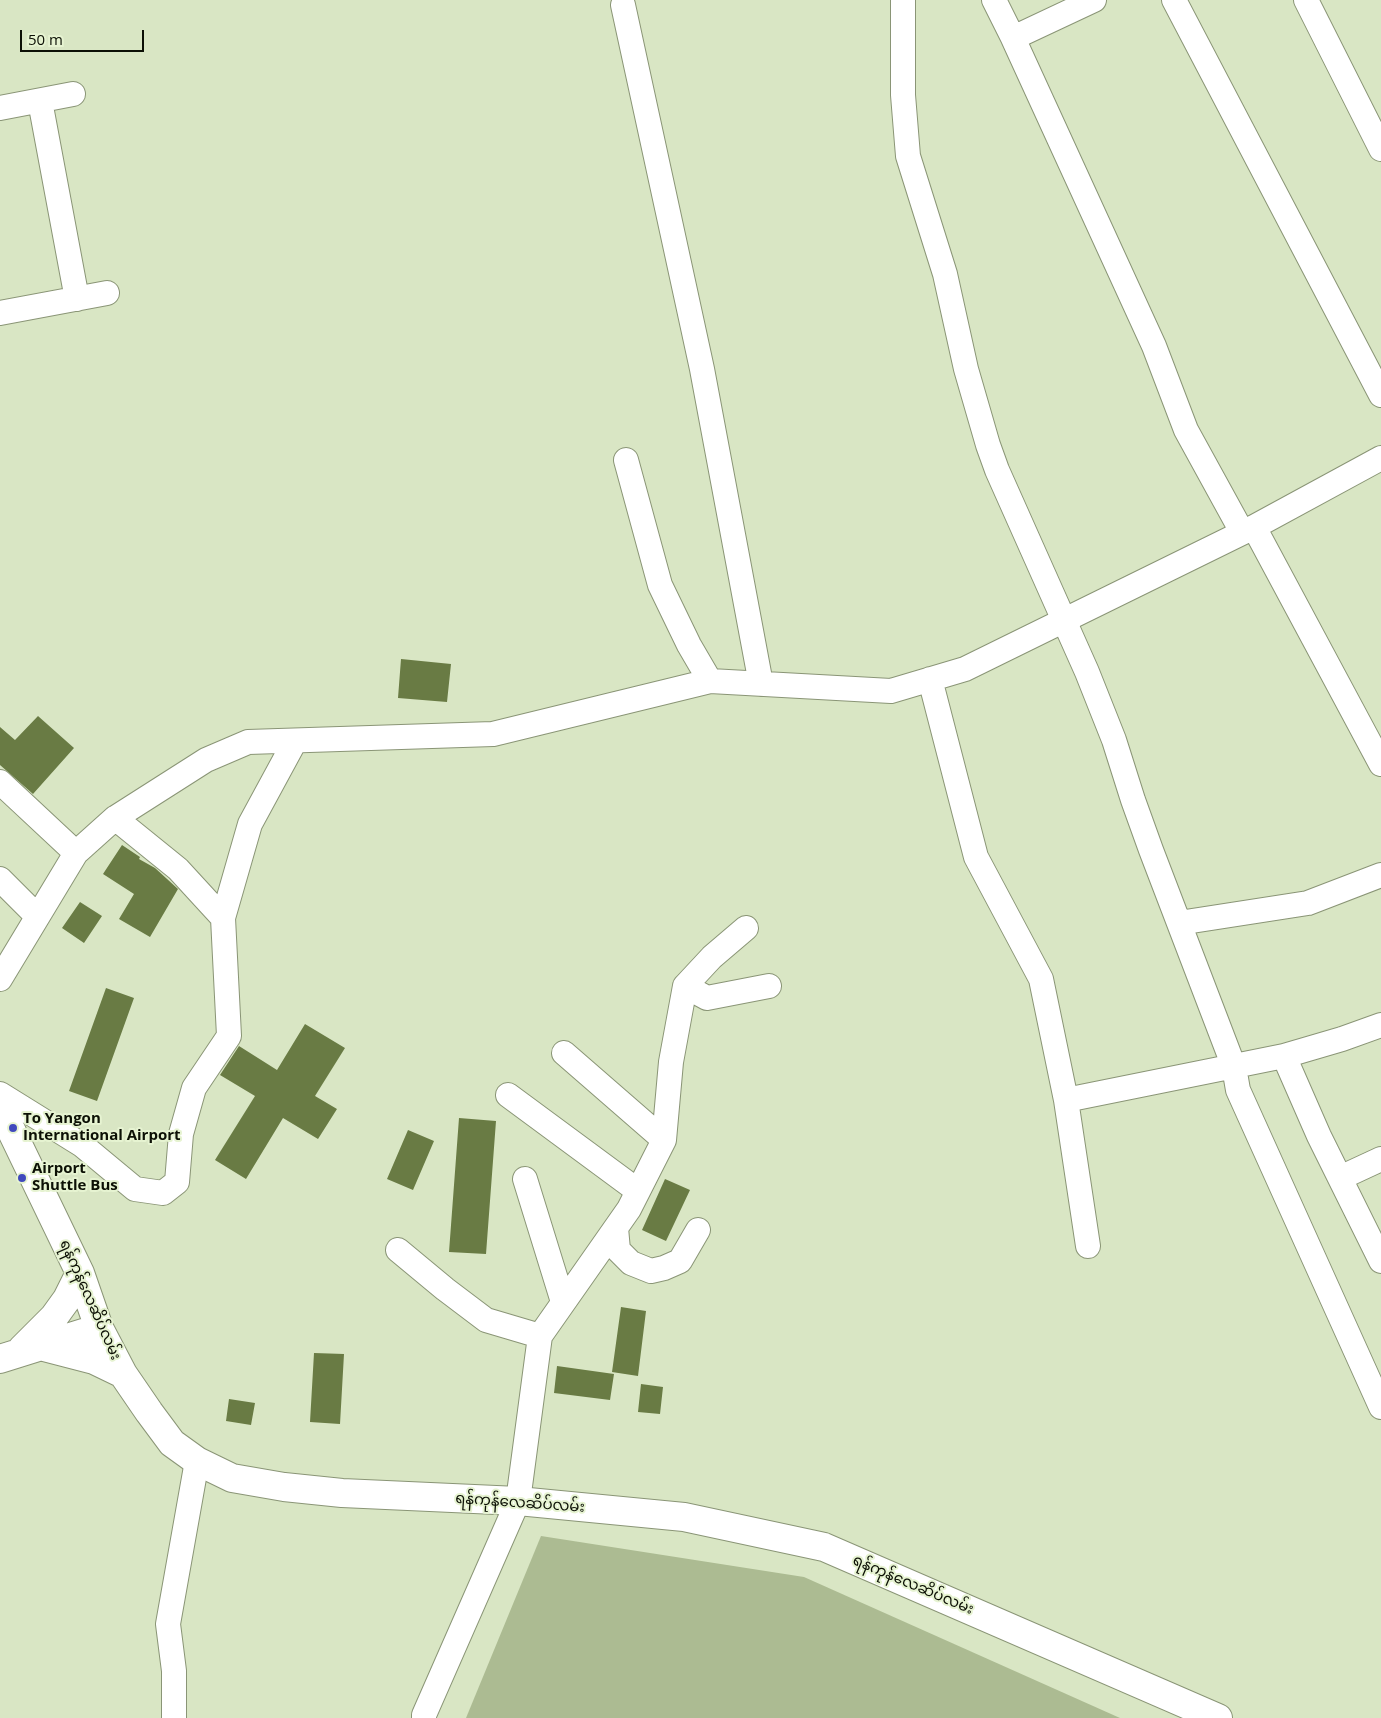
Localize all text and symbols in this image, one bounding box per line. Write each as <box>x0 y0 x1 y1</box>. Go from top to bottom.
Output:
scale bar <box>22 20 146 52</box>
text: 50 m <box>28 29 63 49</box>
place label: To Yangon International Airport <box>23 1110 181 1145</box>
marker: To Yangon International Airport <box>7 1122 19 1134</box>
place label: Airport Shuttle Bus <box>32 1160 118 1195</box>
marker: Airport Shuttle Bus <box>16 1172 28 1184</box>
street label: ရန်ကုန်လေဆိပ်လမ်း <box>55 1237 125 1363</box>
street label: ရန်ကုန်လေဆိပ်လမ်း <box>455 1489 585 1517</box>
street label: ရန်ကုန်လေဆိပ်လမ်း <box>850 1551 976 1619</box>

